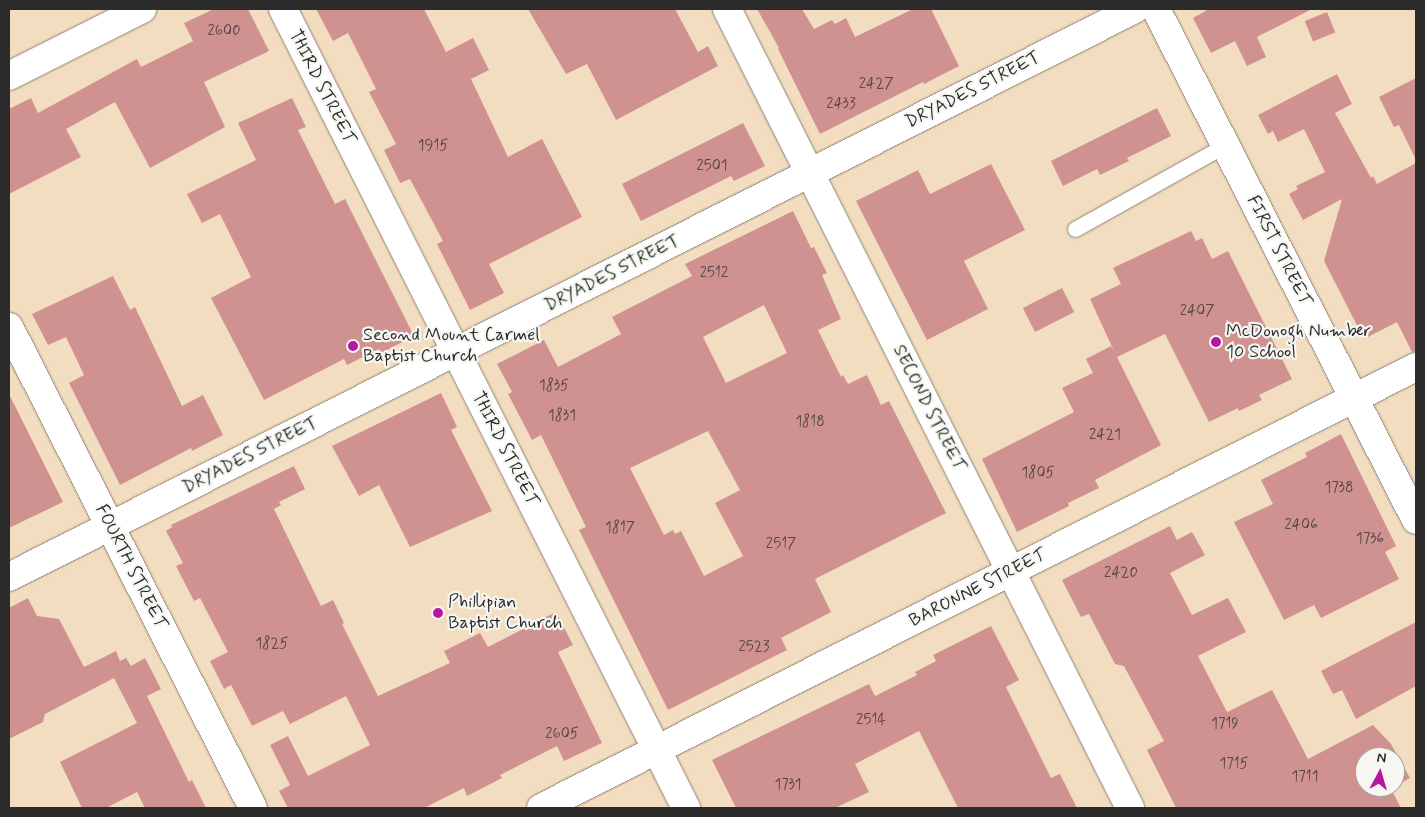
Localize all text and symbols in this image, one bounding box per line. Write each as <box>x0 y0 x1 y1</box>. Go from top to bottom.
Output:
house number: 2600 <box>207 23 241 41</box>
street label: THIRD STREET <box>284 26 360 148</box>
street label: DRYADES STREET <box>901 46 1045 134</box>
house number: 2427 <box>859 76 893 94</box>
house number: 2433 <box>826 96 856 114</box>
house number: 1915 <box>418 138 448 156</box>
house number: 2501 <box>696 158 728 176</box>
street label: FIRST STREET <box>1242 192 1316 310</box>
street label: DRYADES STREET <box>540 229 684 317</box>
house number: 2512 <box>700 265 728 283</box>
house number: 2407 <box>1180 303 1214 321</box>
place label: McDonogh Number 10 School <box>1226 321 1371 364</box>
place label: Second Mount Carmel Baptist Church <box>363 325 540 368</box>
marker: McDonogh Number 10 School <box>1210 336 1222 348</box>
marker: Second Mount Carmel Baptist Church <box>347 340 359 352</box>
street label: SECOND STREET <box>888 341 970 475</box>
house number: 1835 <box>539 378 569 396</box>
street label: THIRD STREET <box>467 388 543 510</box>
house number: 1831 <box>548 408 576 426</box>
street label: DRYADES STREET <box>178 411 322 499</box>
house number: 1818 <box>795 414 825 432</box>
house number: 2421 <box>1089 427 1121 445</box>
house number: 1805 <box>1022 465 1054 483</box>
house number: 1738 <box>1325 480 1353 498</box>
street label: FOURTH STREET <box>90 501 172 633</box>
house number: 2406 <box>1284 517 1318 535</box>
house number: 1817 <box>605 520 635 538</box>
house number: 1736 <box>1356 531 1384 549</box>
house number: 2517 <box>766 536 796 554</box>
street label: BARONNE STREET <box>906 544 1050 632</box>
house number: 2420 <box>1104 565 1138 583</box>
place label: Phillipian Baptist Church <box>448 592 562 634</box>
marker: Phillipian Baptist Church <box>432 607 444 619</box>
house number: 1825 <box>256 636 288 654</box>
house number: 2523 <box>738 639 770 657</box>
house number: 2514 <box>856 712 886 730</box>
house number: 1719 <box>1211 716 1239 734</box>
house number: 2605 <box>545 726 579 744</box>
north arrow <box>1355 747 1405 797</box>
text: N <box>1376 749 1387 768</box>
house number: 1715 <box>1219 756 1249 774</box>
house number: 1711 <box>1292 769 1318 787</box>
house number: 1731 <box>774 777 802 795</box>

